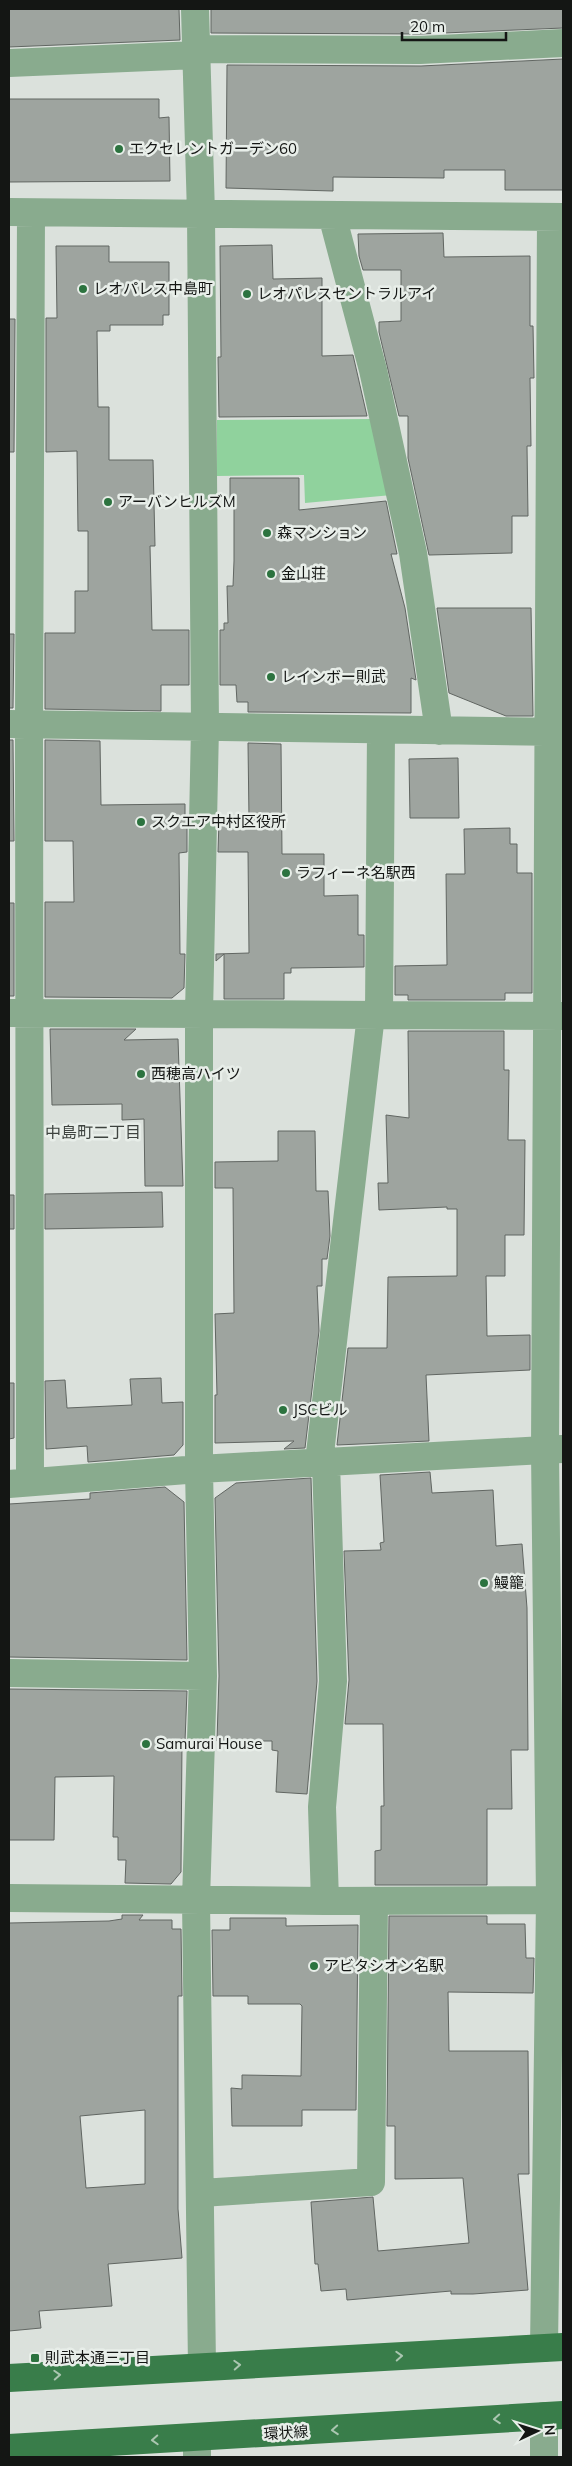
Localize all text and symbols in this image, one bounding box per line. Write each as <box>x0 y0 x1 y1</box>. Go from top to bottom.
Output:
scale bar <box>402 10 506 42</box>
text: 20 m <box>410 17 445 36</box>
place label: エクセレントガーデン60 <box>129 139 297 158</box>
marker: エクセレントガーデン60 <box>113 143 125 155</box>
place label: レオパレス中島町 <box>93 279 213 298</box>
marker: レオパレス中島町 <box>77 283 89 295</box>
place label: レオパレスセントラルアイ <box>257 284 436 303</box>
marker: レオパレスセントラルアイ <box>241 288 253 300</box>
place label: アーバンヒルズM <box>118 492 236 511</box>
marker: アーバンヒルズM <box>102 496 114 508</box>
place label: 森マンション <box>277 523 367 542</box>
marker: 森マンション <box>261 527 273 539</box>
place label: 金山荘 <box>281 564 326 583</box>
marker: 金山荘 <box>265 568 277 580</box>
place label: レインボー則武 <box>281 667 386 686</box>
marker: レインボー則武 <box>265 671 277 683</box>
place label: スクエア中村区役所 <box>151 812 286 831</box>
marker: スクエア中村区役所 <box>135 816 147 828</box>
place label: ラフィーネ名駅西 <box>296 863 416 882</box>
marker: ラフィーネ名駅西 <box>280 867 292 879</box>
place label: 西穂高ハイツ <box>151 1064 241 1083</box>
marker: 西穂高ハイツ <box>135 1068 147 1080</box>
district label: 中島町二丁目 <box>45 1122 141 1142</box>
place label: JSCビル <box>293 1400 348 1419</box>
marker: JSCビル <box>277 1404 289 1416</box>
place label: 鰻籠 <box>494 1573 524 1592</box>
marker: 鰻籠 <box>478 1577 490 1589</box>
place label: Samurai House <box>156 1734 262 1753</box>
marker: Samurai House <box>140 1738 152 1750</box>
place label: アビタシオン名駅 <box>324 1956 444 1975</box>
marker: アビタシオン名駅 <box>308 1960 320 1972</box>
place label: 則武本通三丁目 <box>45 2348 150 2367</box>
one-way arrow <box>396 2351 404 2362</box>
marker: 則武本通三丁目 <box>29 2352 41 2364</box>
one-way arrow <box>233 2360 241 2371</box>
one-way arrow <box>54 2370 62 2381</box>
north arrow <box>512 2406 562 2456</box>
one-way arrow <box>493 2414 501 2425</box>
street label: 環状線 <box>263 2421 309 2444</box>
one-way arrow <box>331 2424 339 2435</box>
text: N <box>541 2424 559 2436</box>
one-way arrow <box>151 2435 159 2446</box>

